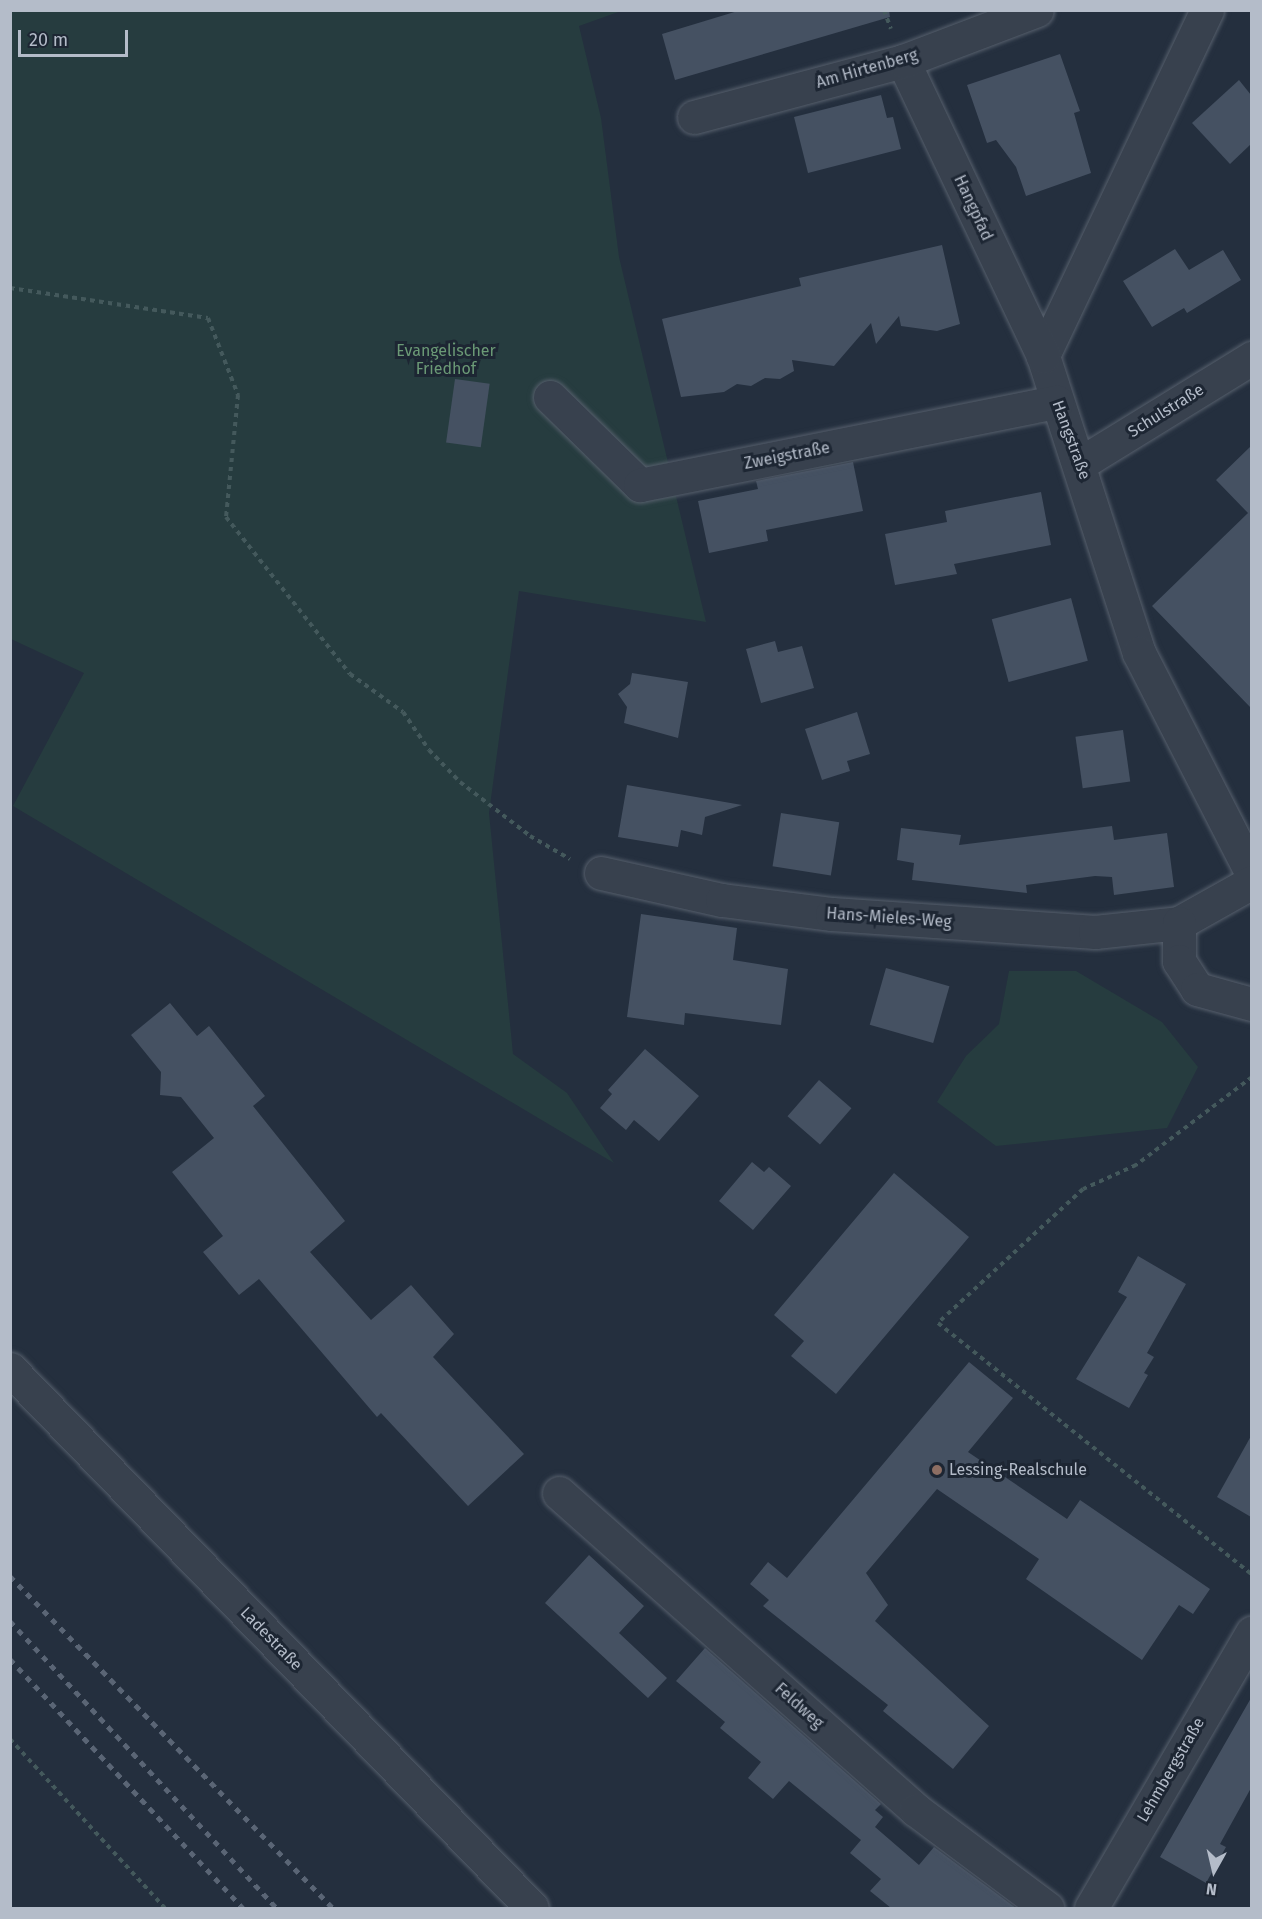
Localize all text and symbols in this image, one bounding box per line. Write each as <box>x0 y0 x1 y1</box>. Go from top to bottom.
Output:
scale bar <box>21 18 130 56</box>
text: 20 m <box>29 29 68 51</box>
street label: Am Hirtenberg <box>814 45 920 93</box>
street label: Hangpfad <box>949 172 997 244</box>
park label: Evangelischer Friedhof <box>396 341 496 379</box>
street label: Schulstraße <box>1125 380 1207 442</box>
street label: Hangstraße <box>1048 398 1094 482</box>
street label: Zweigstraße <box>743 438 831 474</box>
street label: Hans-Mieles-Weg <box>826 904 952 932</box>
place label: Lessing-Realschule <box>949 1460 1087 1480</box>
marker: Lessing-Realschule <box>930 1463 944 1477</box>
street label: Ladestraße <box>236 1603 306 1675</box>
street label: Feldweg <box>771 1679 827 1733</box>
street label: Lehmbergstraße <box>1133 1714 1209 1826</box>
north arrow <box>1184 1841 1244 1901</box>
text: N <box>1205 1879 1218 1899</box>

